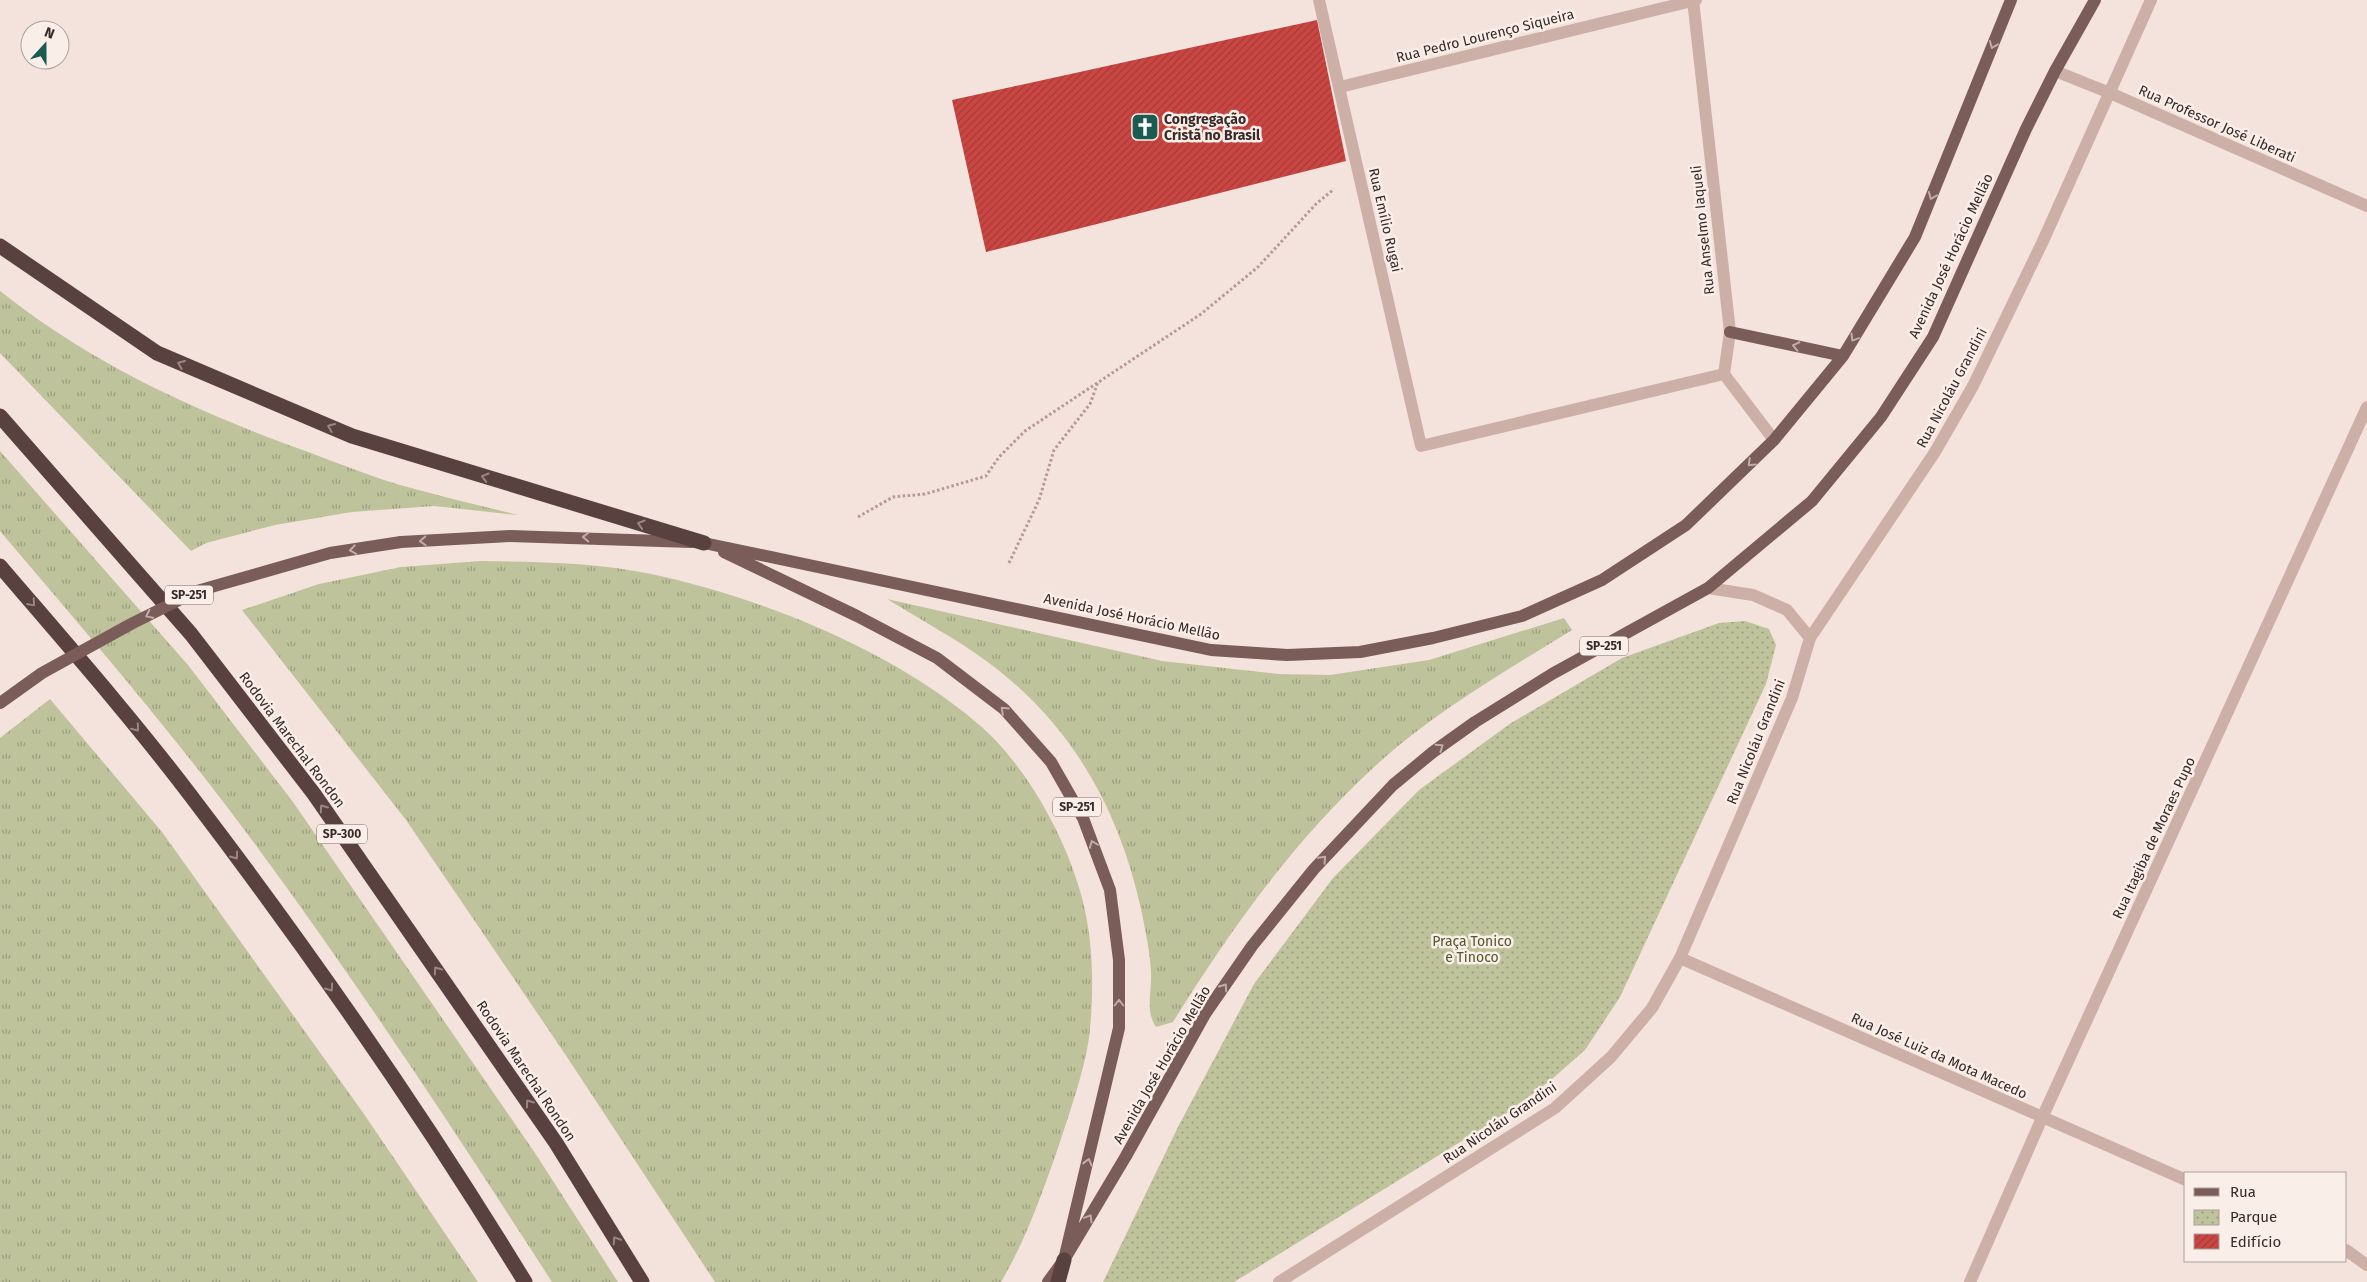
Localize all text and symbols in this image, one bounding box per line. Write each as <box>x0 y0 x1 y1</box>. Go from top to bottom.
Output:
street label: Rua Pedro Lourenço Siqueira <box>1394 6 1576 66</box>
north arrow <box>20 20 70 70</box>
text: N <box>42 24 57 43</box>
one-way arrow <box>1988 40 1999 49</box>
street label: Rua Professor José Liberati <box>2136 82 2298 166</box>
place label: Congregação Cristã no Brasil <box>1164 111 1261 144</box>
church icon: Congregação Cristã no Brasil <box>1130 112 1160 142</box>
street label: Rua Anselmo Iaqueli <box>1688 164 1718 296</box>
street label: Rua Emílio Rugai <box>1365 166 1405 274</box>
street label: Avenida José Horácio Mellão <box>1905 171 1997 341</box>
one-way arrow <box>1928 191 1938 200</box>
street label: Rua Nicoláu Grandini <box>1913 325 1991 451</box>
one-way arrow <box>1851 333 1861 342</box>
one-way arrow <box>1791 341 1800 352</box>
one-way arrow <box>177 359 186 370</box>
one-way arrow <box>327 423 336 433</box>
one-way arrow <box>1747 457 1756 466</box>
one-way arrow <box>482 472 490 482</box>
one-way arrow <box>637 520 646 530</box>
one-way arrow <box>582 532 590 543</box>
one-way arrow <box>419 535 427 546</box>
one-way arrow <box>348 544 357 554</box>
road number: SP-251 <box>165 586 213 604</box>
street label: Avenida José Horácio Mellão <box>1042 590 1222 644</box>
one-way arrow <box>26 597 34 606</box>
one-way arrow <box>145 609 154 619</box>
road number: SP-251 <box>1580 636 1628 656</box>
street label: Rodovia Marechal Rondon <box>235 669 349 811</box>
street label: Rua Nicoláu Grandini <box>1723 677 1789 807</box>
one-way arrow <box>1001 707 1010 716</box>
one-way arrow <box>130 722 139 731</box>
one-way arrow <box>1434 744 1444 753</box>
street label: Rua Itagiba de Moraes Pupo <box>2109 754 2199 922</box>
road number: SP-251 <box>1053 798 1101 816</box>
one-way arrow <box>320 804 329 814</box>
road number: SP-300 <box>317 824 367 844</box>
one-way arrow <box>1089 840 1099 849</box>
one-way arrow <box>229 850 238 860</box>
one-way arrow <box>1317 856 1326 865</box>
park label: Praça Tonico e Tinoco <box>1432 933 1512 966</box>
one-way arrow <box>434 966 443 975</box>
one-way arrow <box>324 982 333 992</box>
street label: Avenida José Horácio Mellão <box>1110 983 1214 1147</box>
one-way arrow <box>1218 984 1227 993</box>
street label: Rodovia Marechal Rondon <box>473 998 579 1144</box>
one-way arrow <box>1114 998 1124 1006</box>
street label: Rua José Luiz da Mota Macedo <box>1848 1009 2030 1103</box>
street label: Rua Nicoláu Grandini <box>1440 1079 1560 1167</box>
one-way arrow <box>526 1100 535 1109</box>
one-way arrow <box>1082 1157 1093 1166</box>
legend <box>2184 1172 2347 1262</box>
text: Rua <box>2230 1183 2256 1201</box>
text: Parque <box>2230 1208 2277 1226</box>
one-way arrow <box>1083 1215 1092 1224</box>
text: Edifício <box>2230 1233 2281 1251</box>
one-way arrow <box>613 1237 623 1246</box>

